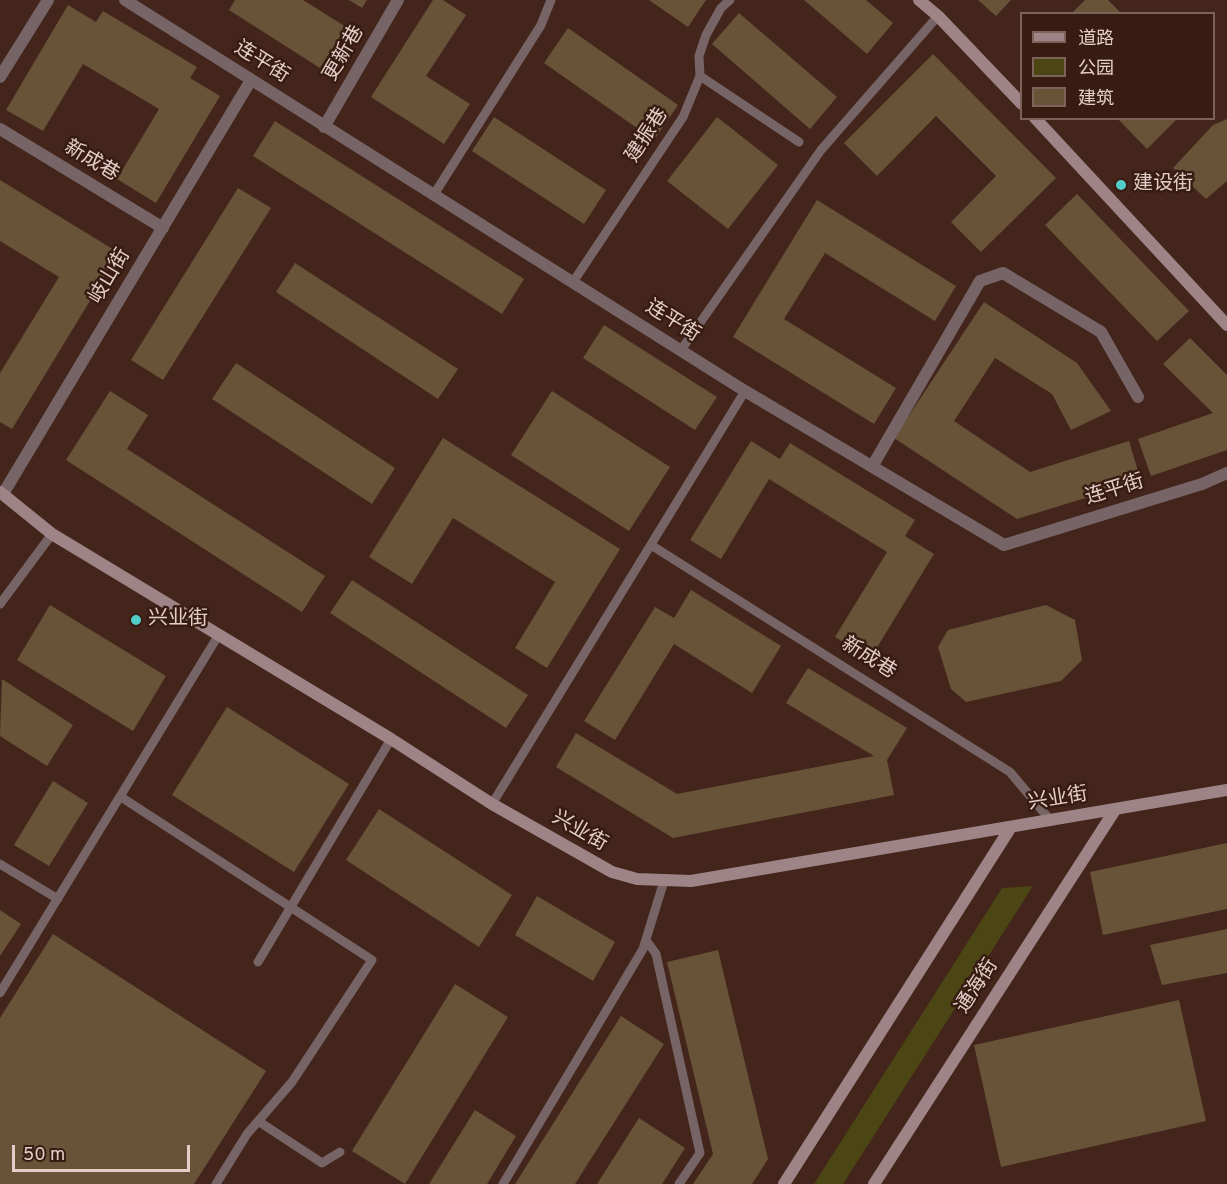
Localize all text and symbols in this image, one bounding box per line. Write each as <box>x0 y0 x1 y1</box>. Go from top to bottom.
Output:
legend <box>1020 12 1215 120</box>
street label: 更新巷 <box>320 22 370 86</box>
text: 道路 <box>1078 28 1114 51</box>
street label: 连平街 <box>229 37 293 89</box>
text: 公园 <box>1078 58 1114 81</box>
text: 建筑 <box>1078 88 1114 111</box>
street label: 建振巷 <box>622 104 674 168</box>
street label: 新成巷 <box>59 136 123 188</box>
place label: 建设街 <box>1133 173 1193 197</box>
marker: 建设街 <box>1114 178 1128 192</box>
street label: 岐山街 <box>85 245 137 309</box>
street label: 连平街 <box>640 296 704 348</box>
street label: 连平街 <box>1083 471 1147 511</box>
place label: 兴业街 <box>148 608 208 632</box>
marker: 兴业街 <box>129 613 143 627</box>
street label: 新成巷 <box>836 633 900 685</box>
street label: 兴业街 <box>1026 783 1090 817</box>
street label: 兴业街 <box>547 807 611 857</box>
street label: 通海街 <box>952 955 1004 1019</box>
scale bar <box>15 1133 194 1171</box>
text: 50 m <box>23 1144 65 1167</box>

